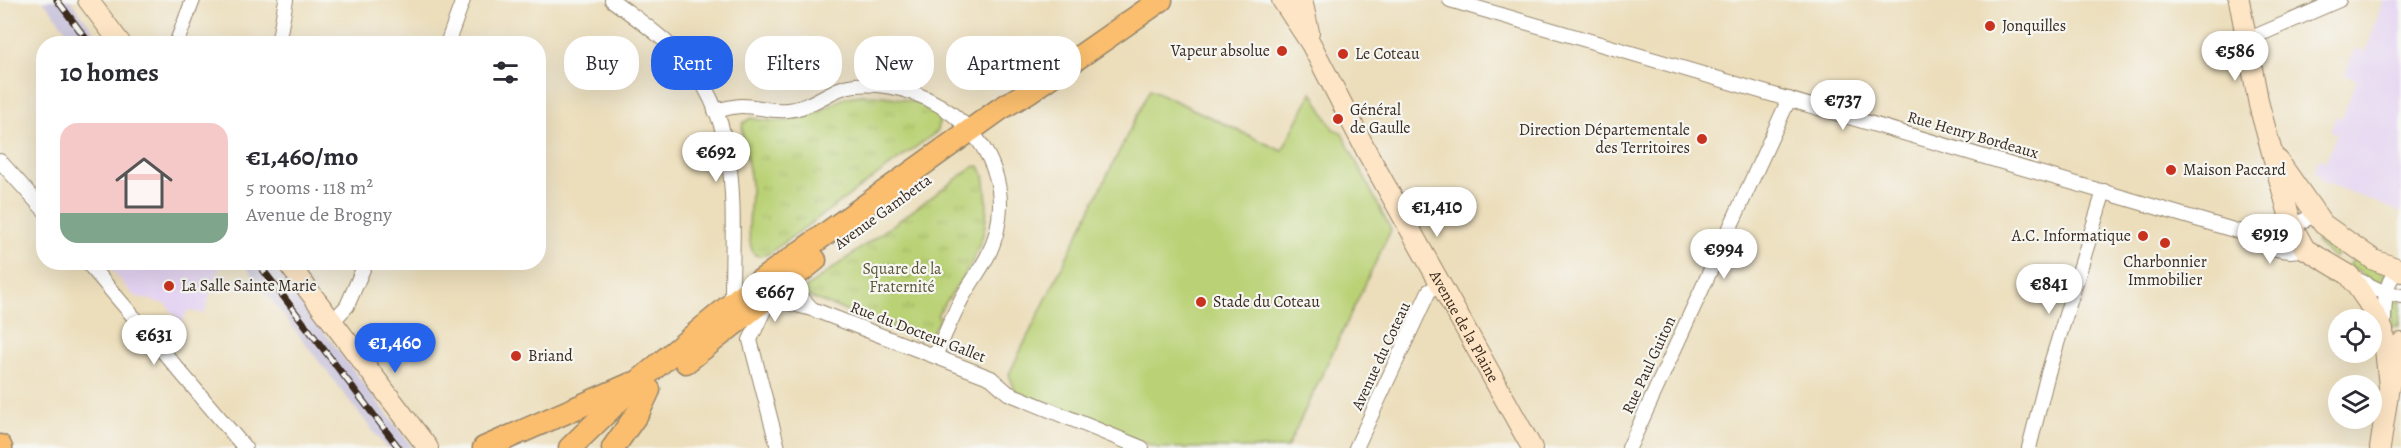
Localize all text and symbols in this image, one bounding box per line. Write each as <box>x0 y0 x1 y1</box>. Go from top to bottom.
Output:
place label: Jonquilles <box>2002 15 2066 37</box>
marker: Jonquilles <box>1983 19 1997 33</box>
pin: €586 <box>2199 31 2271 82</box>
chip: Buy <box>564 36 639 90</box>
chip: Rent <box>651 36 733 90</box>
chip: Filters <box>745 36 842 90</box>
chip: New <box>854 36 934 90</box>
chip: Apartment <box>946 36 1081 90</box>
text: €586 <box>2216 37 2254 64</box>
place label: Vapeur absolue <box>1170 40 1270 62</box>
place label: Le Coteau <box>1355 43 1420 65</box>
marker: Vapeur absolue <box>1275 44 1289 58</box>
marker: Le Coteau <box>1336 47 1350 61</box>
text: 10 homes <box>60 55 159 90</box>
icon: filters <box>489 56 522 89</box>
pin: €737 <box>1807 80 1879 131</box>
text: €737 <box>1824 86 1862 113</box>
place label: Général de Gaulle <box>1350 99 1411 139</box>
street label: Rue Henry Bordeaux <box>1905 106 2042 164</box>
marker: Général de Gaulle <box>1331 112 1345 126</box>
place label: Direction Départementale des Territoires <box>1519 119 1690 159</box>
pin: €692 <box>680 132 752 183</box>
marker: Direction Départementale des Territoires <box>1695 132 1709 146</box>
text: €692 <box>696 138 736 165</box>
text: €1,460/mo <box>246 139 358 174</box>
icon: home <box>108 147 180 219</box>
place label: Maison Paccard <box>2183 159 2286 181</box>
marker: Maison Paccard <box>2164 163 2178 177</box>
street label: Avenue Gambetta <box>829 169 937 255</box>
text: 5 rooms · 118 m² <box>246 174 373 201</box>
pin: €1,410 <box>1388 187 1486 238</box>
text: €1,410 <box>1412 193 1462 220</box>
text: Avenue de Brogny <box>246 201 392 228</box>
pin: €919 <box>2234 214 2306 265</box>
text: €919 <box>2251 220 2289 247</box>
place label: A.C. Informatique <box>2011 225 2131 247</box>
pin: €994 <box>1688 229 1760 280</box>
marker: A.C. Informatique <box>2136 229 2150 243</box>
text: €994 <box>1704 235 1744 262</box>
marker: Charbonnier Immobilier <box>2158 236 2172 250</box>
place label: Charbonnier Immobilier <box>2123 251 2207 291</box>
park label: Square de la Fraternité <box>862 258 942 298</box>
pin: €841 <box>2013 264 2085 315</box>
street label: Avenue de la Plaine <box>1424 266 1504 386</box>
text: €841 <box>2030 270 2068 297</box>
pin: €667 <box>739 272 811 323</box>
place label: La Salle Sainte Marie <box>181 275 317 297</box>
text: €667 <box>756 278 794 305</box>
marker: La Salle Sainte Marie <box>162 279 176 293</box>
place label: Stade du Coteau <box>1213 291 1320 313</box>
marker: Stade du Coteau <box>1194 295 1208 309</box>
street label: Rue du Docteur Gallet <box>847 296 989 368</box>
street label: Avenue du Coteau <box>1346 298 1416 415</box>
map controls <box>2328 309 2382 429</box>
button: locate <box>2328 309 2382 363</box>
street label: Rue Paul Guiton <box>1617 312 1681 417</box>
pin: €631 <box>118 315 190 366</box>
text: €631 <box>136 321 172 348</box>
pin: €1,460 <box>346 323 444 374</box>
text: €1,460 <box>369 329 421 356</box>
place label: Briand <box>528 345 573 367</box>
marker: Briand <box>509 349 523 363</box>
button: layers <box>2328 375 2382 429</box>

